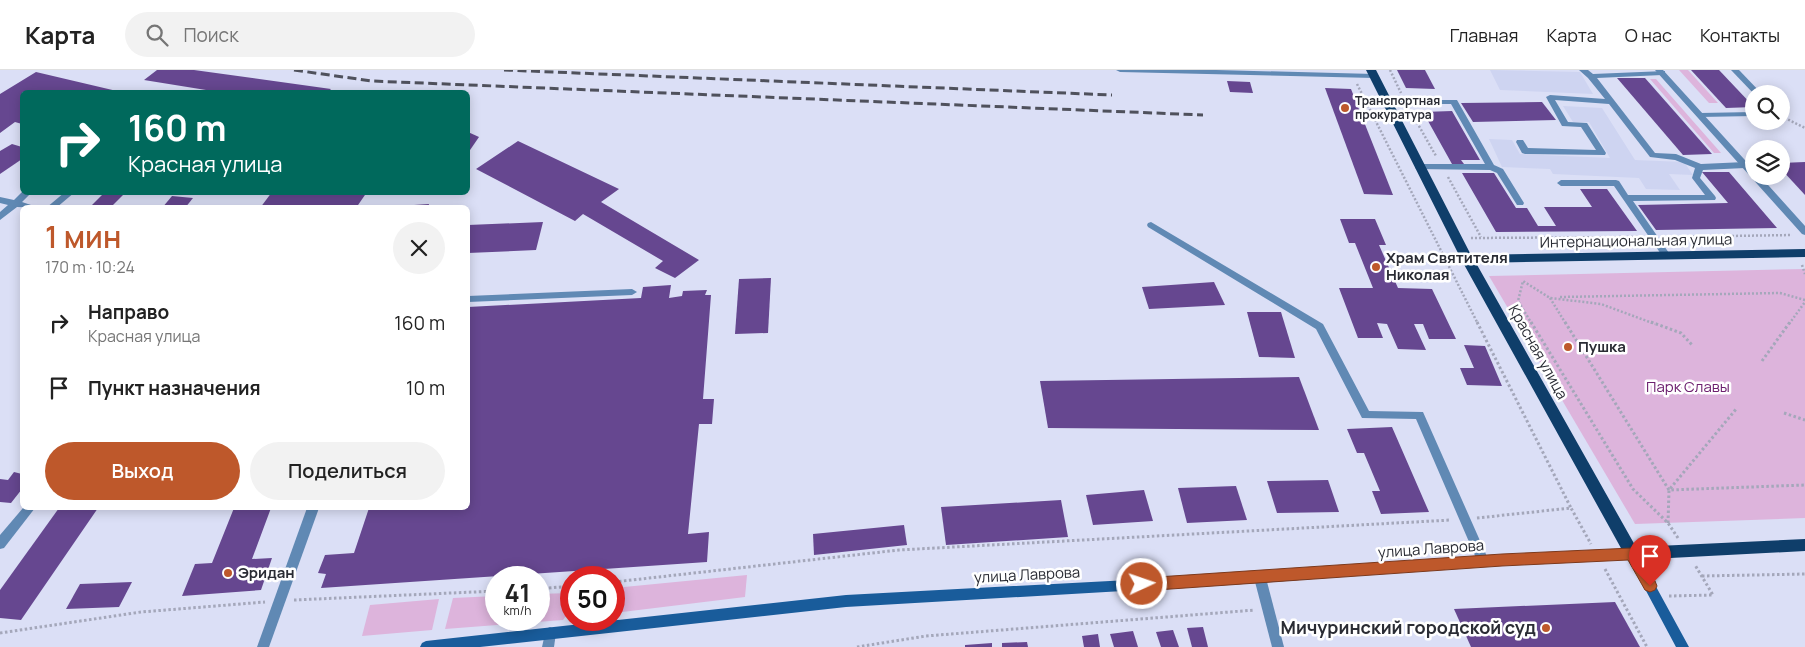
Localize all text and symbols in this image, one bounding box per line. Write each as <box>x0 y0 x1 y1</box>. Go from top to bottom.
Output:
search box <box>125 12 475 57</box>
text: Карта <box>25 18 95 51</box>
icon: search <box>143 21 171 49</box>
text: Поиск <box>183 22 239 48</box>
text: Главная <box>1450 23 1519 47</box>
text: Карта <box>1547 23 1597 47</box>
text: О нас <box>1625 23 1672 47</box>
text: Контакты <box>1700 23 1780 47</box>
map controls <box>1745 85 1790 185</box>
button: search <box>1745 85 1790 130</box>
place label: Транспортная прокуратура <box>1355 92 1440 123</box>
marker: Транспортная прокуратура <box>1339 102 1351 114</box>
text: 160 m <box>128 104 227 152</box>
icon: right <box>45 110 110 175</box>
button: layers <box>1745 140 1790 185</box>
text: Красная улица <box>128 149 282 179</box>
text: 1 мин <box>45 216 121 257</box>
button: close <box>393 222 445 274</box>
street label: Интернациональная улица <box>1539 228 1733 253</box>
place label: Храм Святителя Николая <box>1386 247 1508 285</box>
text: 170 m · 10:24 <box>45 256 135 278</box>
marker: Храм Святителя Николая <box>1370 261 1382 273</box>
text: Направо <box>88 299 169 325</box>
street label: Красная улица <box>1504 301 1573 403</box>
icon: right <box>45 309 73 337</box>
text: 160 m <box>394 310 445 336</box>
text: Красная улица <box>88 325 200 347</box>
place label: Пушка <box>1578 336 1626 357</box>
marker: Пушка <box>1562 341 1574 353</box>
icon: arrive <box>45 374 73 402</box>
text: Пункт назначения <box>88 375 261 401</box>
text: 10 m <box>406 375 445 401</box>
park label: Парк Славы <box>1646 376 1730 397</box>
button: Выход <box>45 442 240 500</box>
button: Поделиться <box>250 442 445 500</box>
street label: улица Лаврова <box>1377 534 1485 563</box>
pin <box>1629 535 1671 586</box>
icon: arrive <box>1636 542 1664 570</box>
position arrow <box>1115 557 1167 609</box>
street label: улица Лаврова <box>973 561 1081 588</box>
place label: Эридан <box>238 562 295 583</box>
speed limit sign: 50 <box>560 566 625 631</box>
marker: Эридан <box>222 567 234 579</box>
text: 41 <box>504 575 531 610</box>
text: km/h <box>504 602 531 619</box>
place label: Мичуринский городской суд <box>1281 615 1536 639</box>
marker: Мичуринский городской суд <box>1540 622 1552 634</box>

